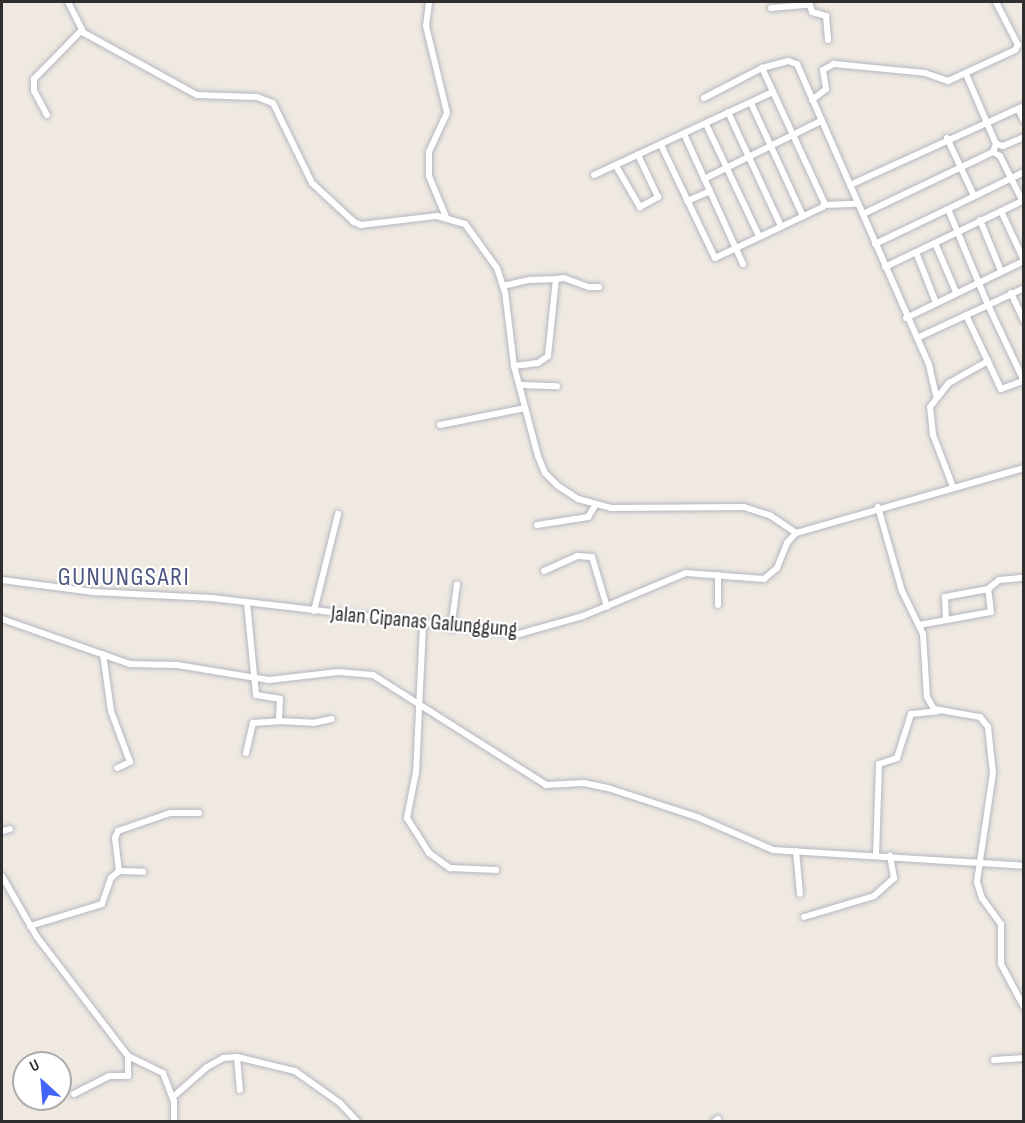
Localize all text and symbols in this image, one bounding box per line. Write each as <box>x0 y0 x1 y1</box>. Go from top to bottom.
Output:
district label: GUNUNGSARI <box>58 562 190 594</box>
street label: Jalan Cipanas Galunggung <box>330 601 518 643</box>
north arrow <box>12 1051 72 1111</box>
text: U <box>27 1056 43 1077</box>

